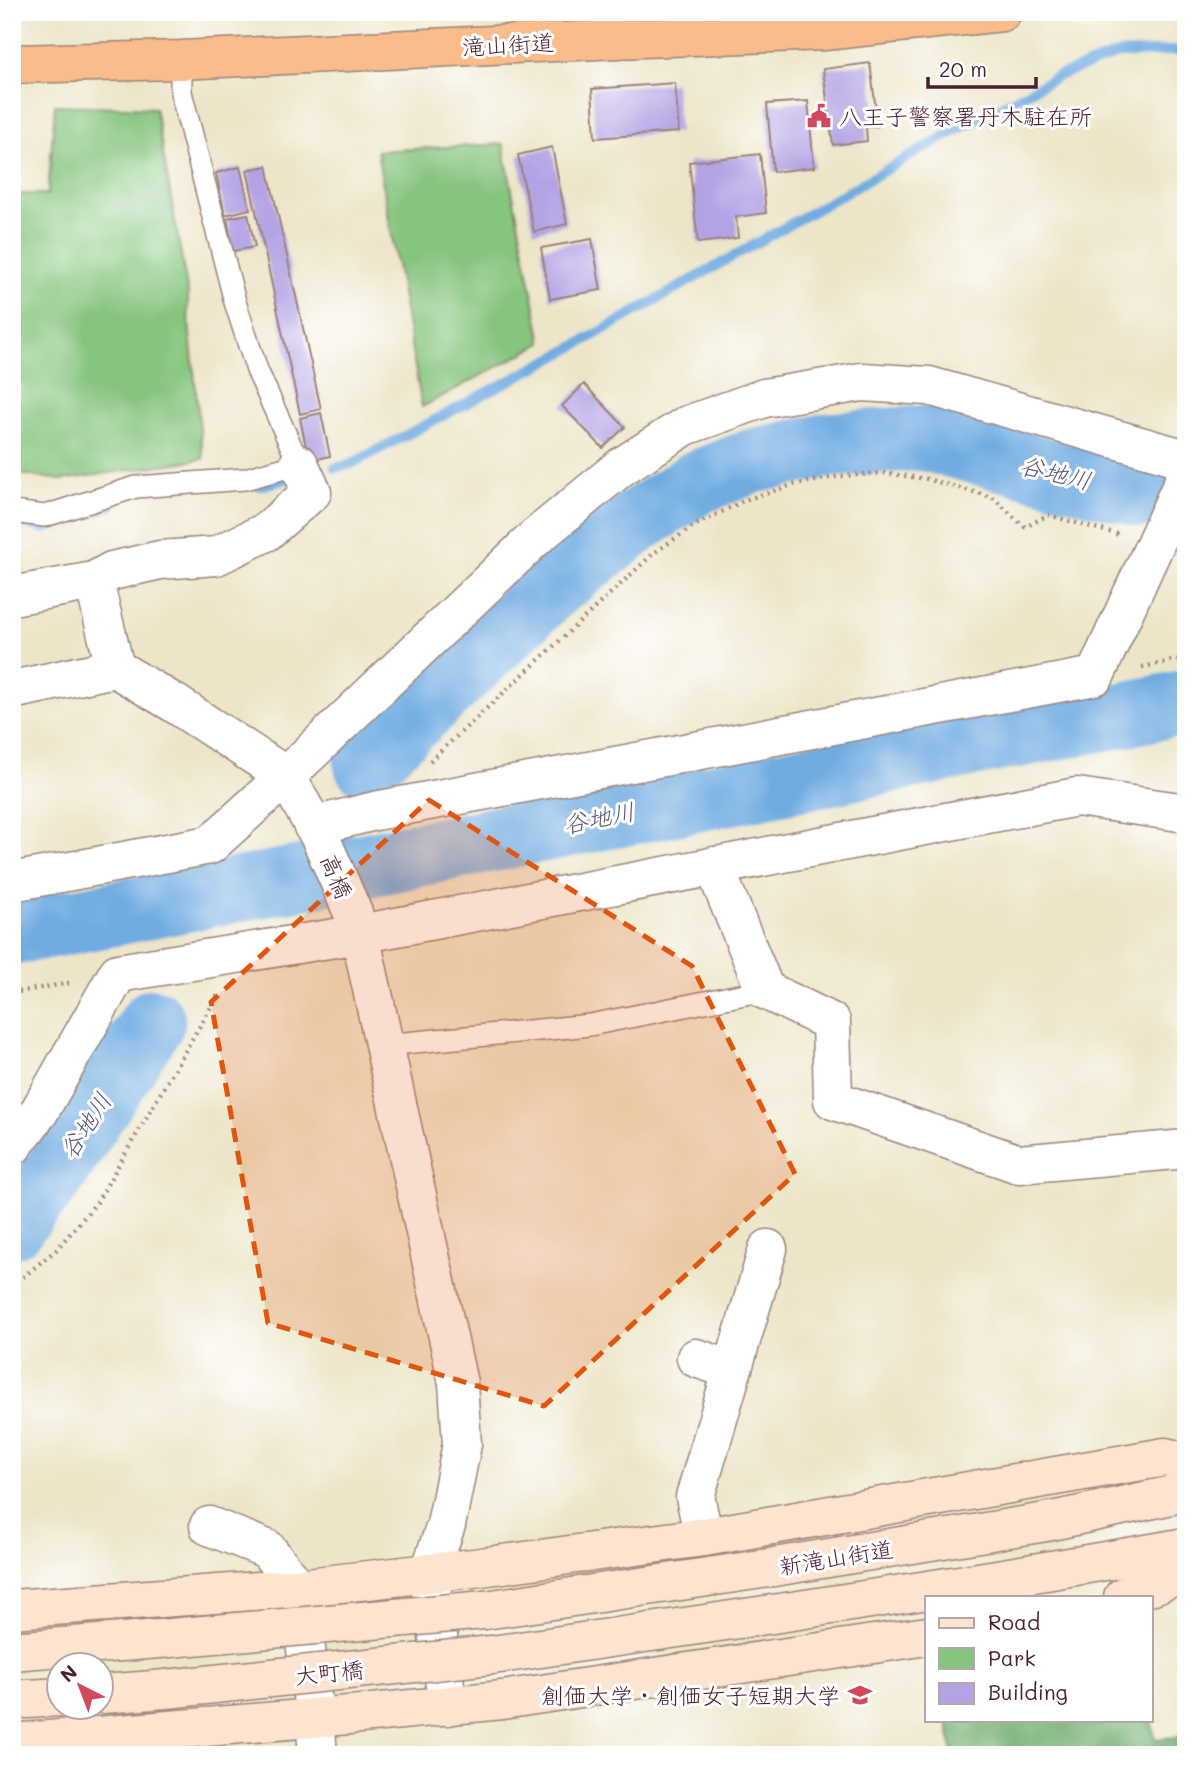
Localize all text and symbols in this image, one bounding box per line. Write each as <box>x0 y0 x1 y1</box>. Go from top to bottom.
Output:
street label: 滝山街道 <box>461 27 555 61</box>
scale bar <box>928 46 1037 90</box>
text: 20 m <box>939 55 987 82</box>
place label: 八王子警察署丹木駐在所 <box>839 101 1092 131</box>
public building icon: 八王子警察署丹木駐在所 <box>805 102 833 130</box>
water label: 谷地川 <box>1017 448 1095 496</box>
water label: 谷地川 <box>561 795 637 839</box>
street label: 高橋 <box>314 849 360 903</box>
water label: 谷地川 <box>52 1086 118 1164</box>
street label: 新滝山街道 <box>777 1533 895 1581</box>
legend <box>925 1596 1152 1722</box>
text: Road <box>988 1608 1040 1635</box>
text: Park <box>988 1644 1036 1671</box>
north arrow <box>46 1652 116 1722</box>
street label: 大町橋 <box>293 1653 365 1691</box>
text: N <box>55 1659 82 1687</box>
text: Building <box>988 1678 1068 1705</box>
place label: 創価大学・創価女子短期大学 <box>541 1680 840 1710</box>
school or university icon: 創価大学・創価女子短期大学 <box>846 1681 874 1709</box>

